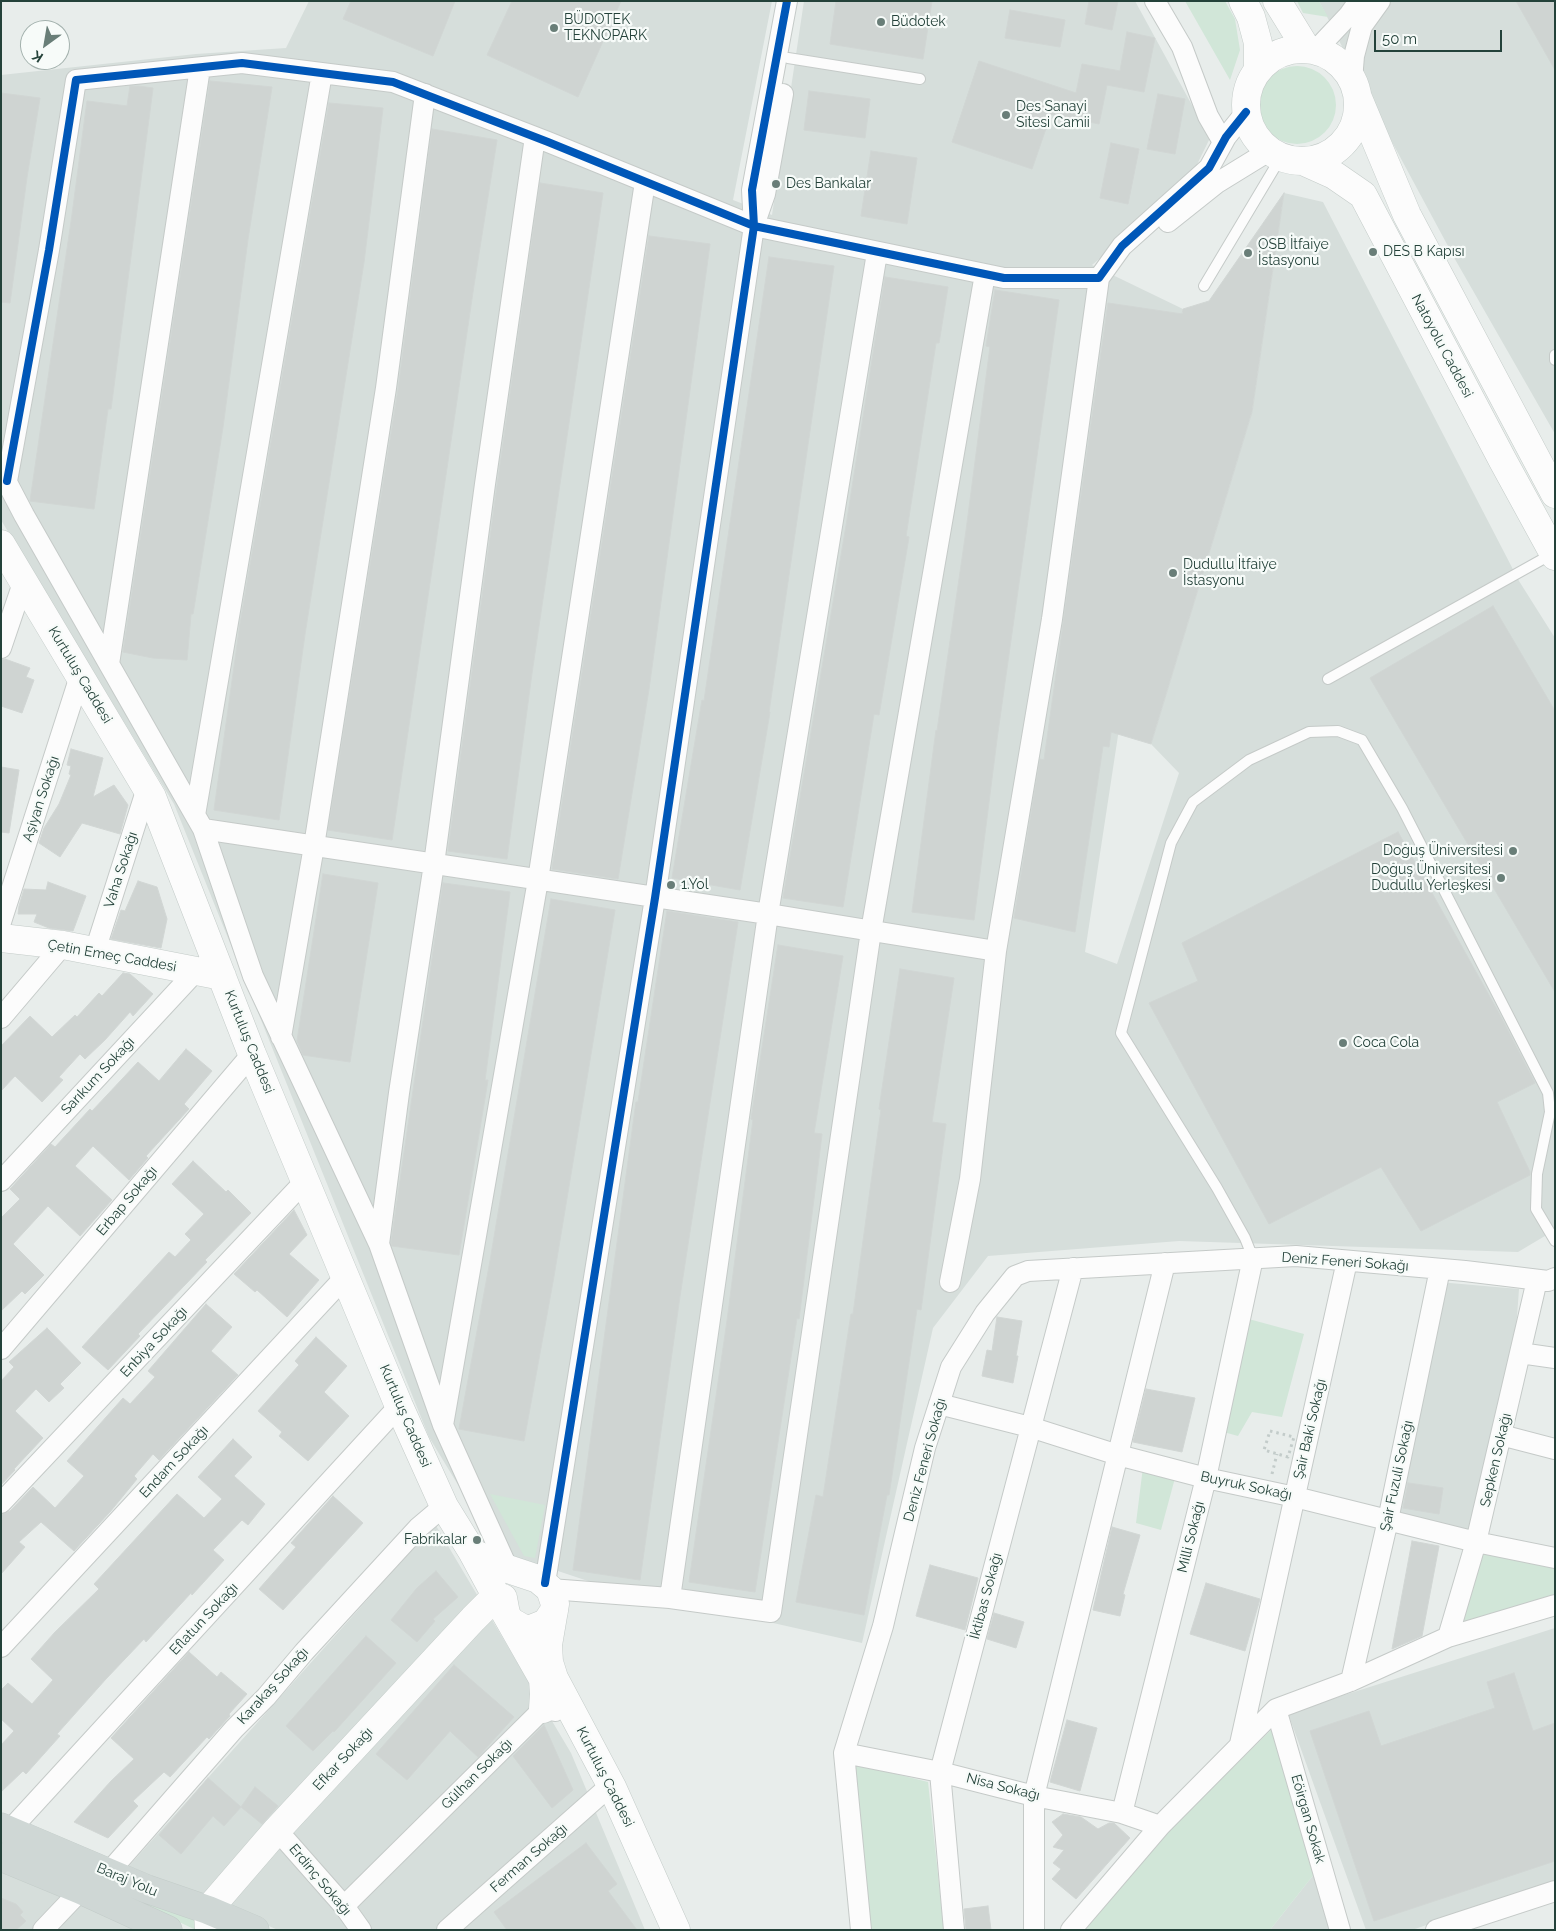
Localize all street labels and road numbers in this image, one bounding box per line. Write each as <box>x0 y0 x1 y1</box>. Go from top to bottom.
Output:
street label: Natoyolu Caddesi <box>1408 291 1476 401</box>
street label: Kurtuluş Caddesi <box>44 623 116 727</box>
street label: Aşiyan Sokağı <box>19 754 63 844</box>
street label: Vaha Sokağı <box>101 830 141 910</box>
street label: Çetin Emeç Caddesi <box>46 936 178 976</box>
street label: Kurtuluş Caddesi <box>221 988 277 1096</box>
street label: Sarıkum Sokağı <box>58 1034 138 1118</box>
street label: Erbap Sokağı <box>93 1163 161 1239</box>
street label: Deniz Feneri Sokağı <box>1281 1249 1409 1275</box>
street label: Enbiya Sokağı <box>117 1303 191 1381</box>
street label: Kurtuluş Caddesi <box>376 1362 434 1470</box>
street label: Şair Baki Sokağı <box>1290 1377 1330 1481</box>
street label: Deniz Feneri Sokağı <box>900 1396 950 1524</box>
street label: Sepken Sokağı <box>1477 1411 1515 1509</box>
street label: Şair Fuzuli Sokağı <box>1377 1419 1417 1533</box>
street label: Endam Sokağı <box>136 1422 212 1502</box>
street label: Buyruk Sokağı <box>1199 1468 1293 1504</box>
street label: Milli Sokağı <box>1174 1499 1208 1575</box>
street label: İktibas Sokağı <box>966 1551 1006 1641</box>
street label: Eflatun Sokağı <box>166 1579 242 1659</box>
street label: Karakaş Sokağı <box>234 1644 312 1728</box>
street label: Efkar Sokağı <box>310 1724 376 1794</box>
street label: Kurtuluş Caddesi <box>573 1724 637 1830</box>
street label: Gülhan Sokağı <box>438 1735 516 1813</box>
street label: Nisa Sokağı <box>964 1770 1042 1804</box>
street label: Eöirgan Sokak <box>1287 1773 1329 1865</box>
street label: Ferman Sokağı <box>487 1820 571 1896</box>
street label: Erdinç Sokağı <box>285 1841 355 1919</box>
street label: Baraj Yolu <box>94 1860 160 1900</box>

